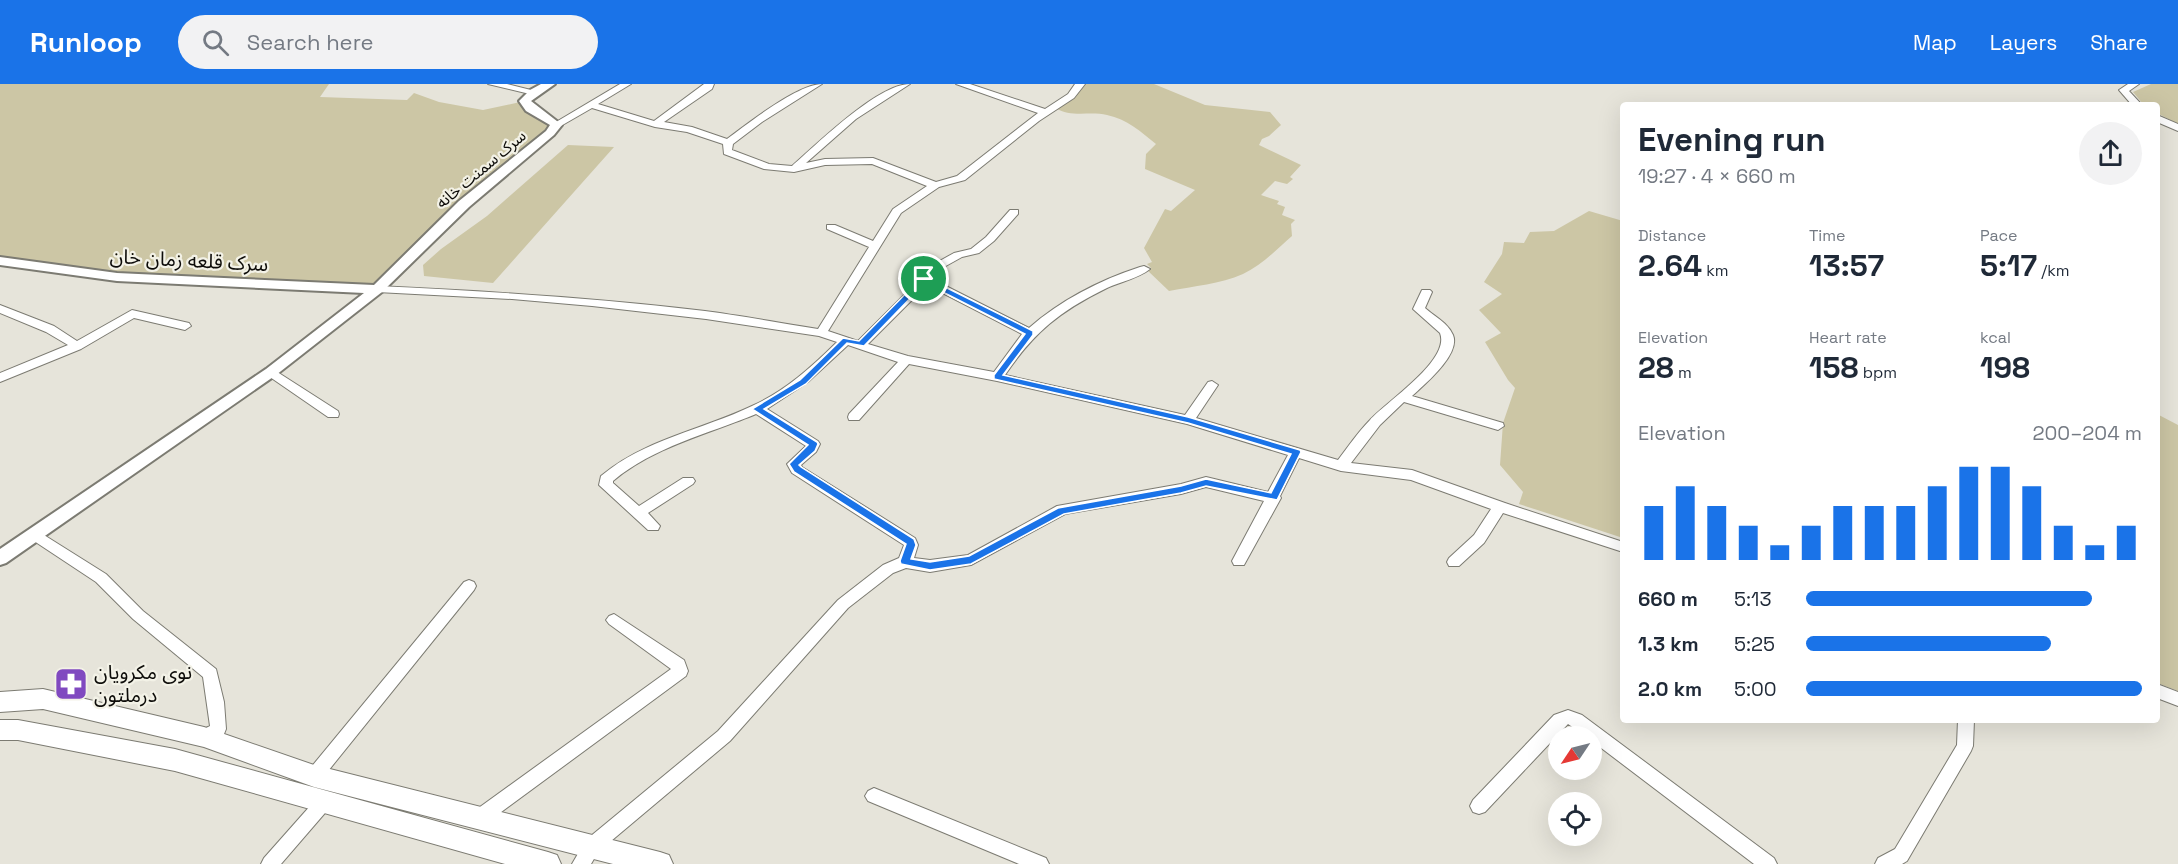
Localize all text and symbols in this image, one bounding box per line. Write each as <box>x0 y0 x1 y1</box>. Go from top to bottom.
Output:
search box <box>178 15 598 69</box>
text: Runloop <box>30 24 142 60</box>
icon: search <box>199 26 232 59</box>
text: Search here <box>247 28 374 56</box>
text: Map <box>1913 29 1957 56</box>
text: Layers <box>1990 29 2057 56</box>
text: Share <box>2090 29 2148 56</box>
text: Evening run <box>1638 119 1826 161</box>
button: share <box>2079 122 2142 185</box>
street label: سرک سمنت خانه <box>432 125 530 213</box>
text: 19:27 · 4 × 660 m <box>1638 163 1796 189</box>
text: Distance <box>1638 225 1706 246</box>
text: Time <box>1809 225 1845 246</box>
text: Pace <box>1980 225 2017 246</box>
street label: سرک قلعه زمان خان <box>109 243 269 277</box>
text: 2.64 <box>1638 246 1702 285</box>
text: 13:57 <box>1809 246 1884 285</box>
text: 5:17 <box>1980 246 2037 285</box>
pin <box>898 253 949 304</box>
text: km <box>1702 260 1729 281</box>
text: /km <box>2037 260 2070 281</box>
icon: arrive <box>907 262 940 295</box>
text: Elevation <box>1638 327 1708 348</box>
text: Heart rate <box>1809 327 1887 348</box>
text: kcal <box>1980 327 2011 348</box>
text: 28 <box>1638 348 1674 387</box>
text: 158 <box>1809 348 1859 387</box>
text: 198 <box>1980 348 2030 387</box>
text: m <box>1674 362 1692 383</box>
text: bpm <box>1859 362 1897 383</box>
text: Elevation <box>1638 420 1726 446</box>
text: 200–204 m <box>2032 420 2142 446</box>
text: 660 m <box>1638 586 1698 612</box>
text: 5:13 <box>1734 586 1771 612</box>
text: 1.3 km <box>1638 631 1699 657</box>
text: 5:25 <box>1734 631 1775 657</box>
place label: نوی مکرویان درملتون <box>94 659 192 708</box>
pharmacy icon: نوی مکرویان درملتون <box>53 666 89 702</box>
text: 2.0 km <box>1638 676 1702 702</box>
text: 5:00 <box>1734 676 1777 702</box>
north arrow <box>1548 726 1602 780</box>
map controls <box>1548 726 1602 846</box>
button: locate <box>1548 792 1602 846</box>

